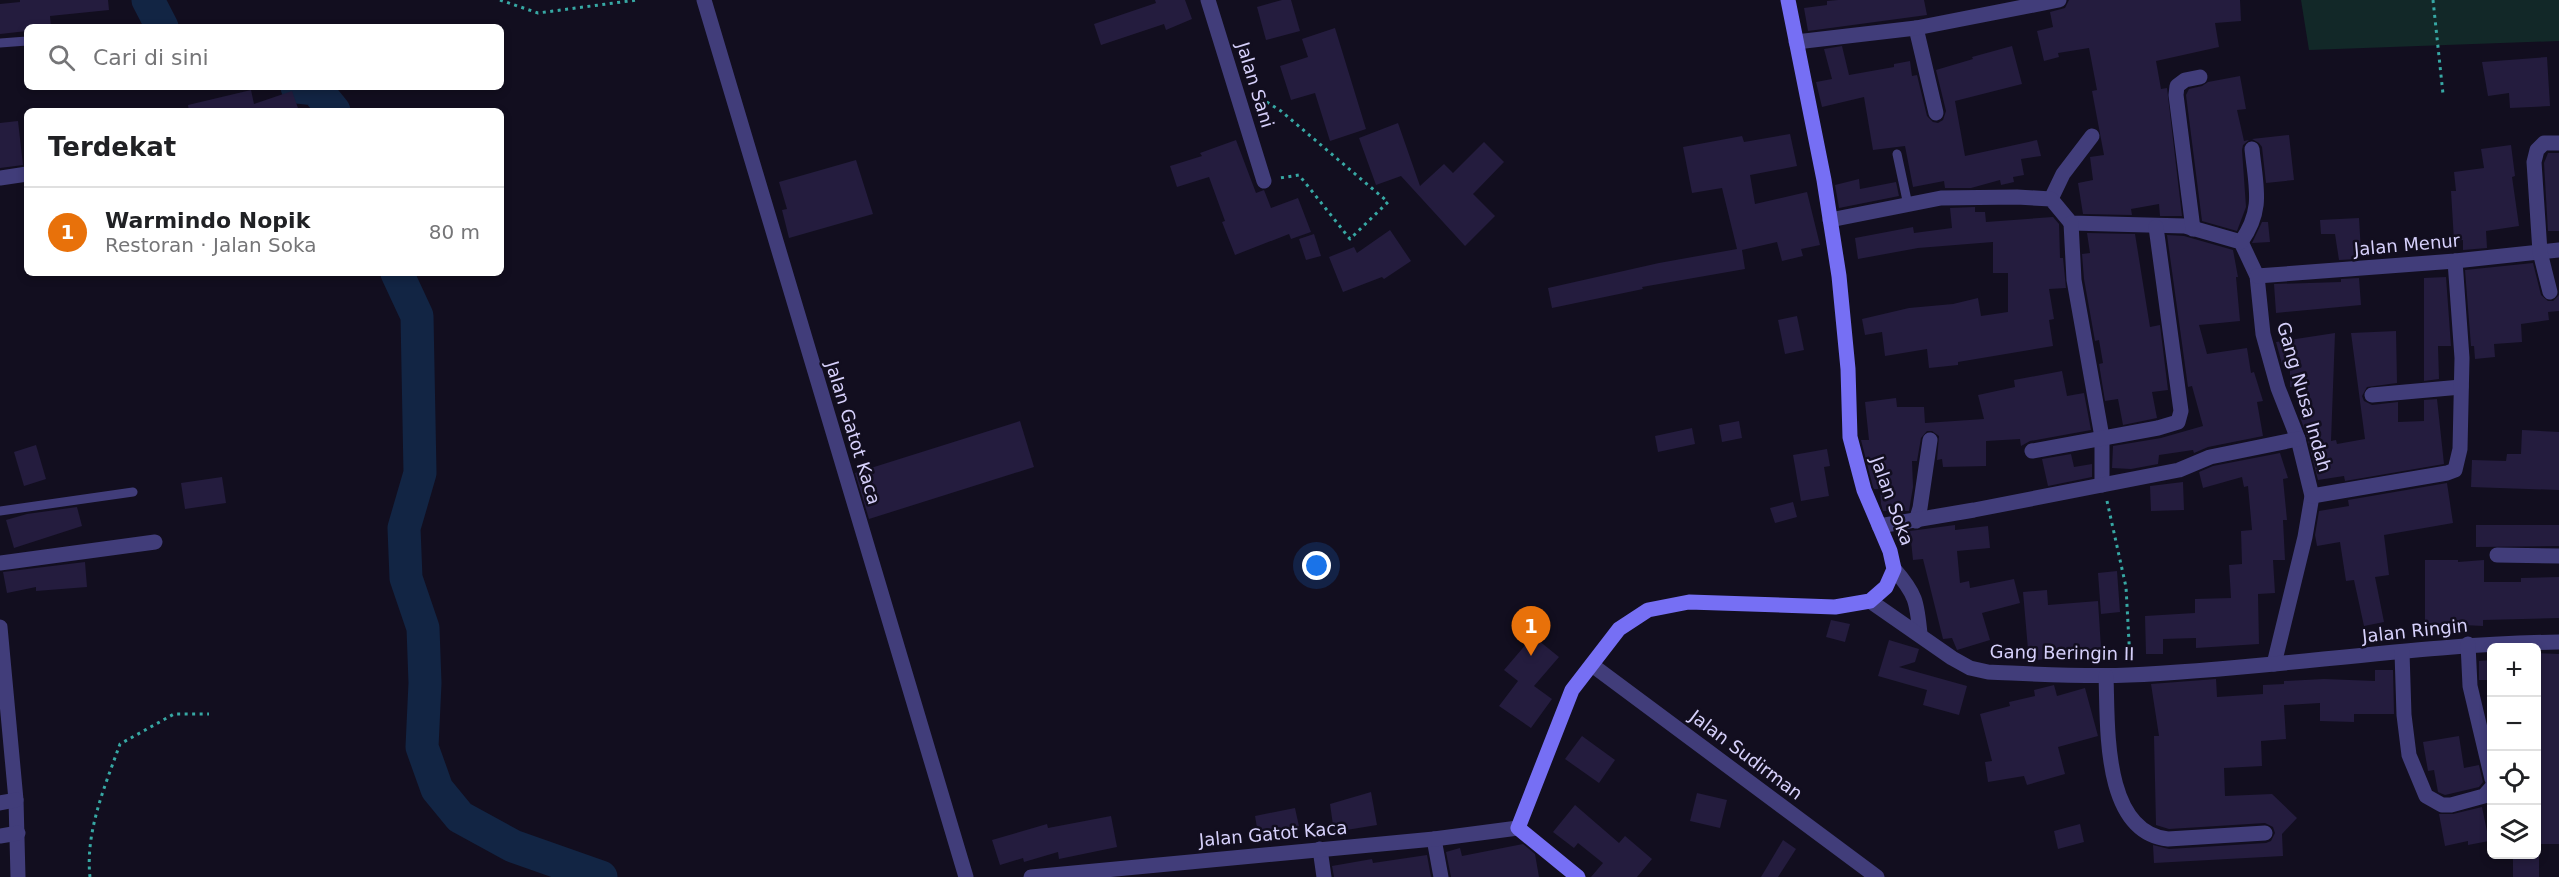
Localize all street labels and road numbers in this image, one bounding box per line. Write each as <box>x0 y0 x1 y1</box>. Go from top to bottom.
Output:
street label: Jalan Sani <box>1232 39 1278 130</box>
street label: Jalan Menur <box>2352 229 2461 260</box>
street label: Gang Nusa Indah <box>2273 319 2336 474</box>
street label: Jalan Gatot Kaca <box>821 358 885 507</box>
street label: Jalan Soka <box>1866 453 1918 548</box>
street label: Jalan Ringin <box>2360 615 2469 647</box>
street label: Gang Beringin II <box>1989 641 2135 664</box>
street label: Jalan Sudirman <box>1685 705 1807 804</box>
street label: Jalan Gatot Kaca <box>1197 817 1348 851</box>

